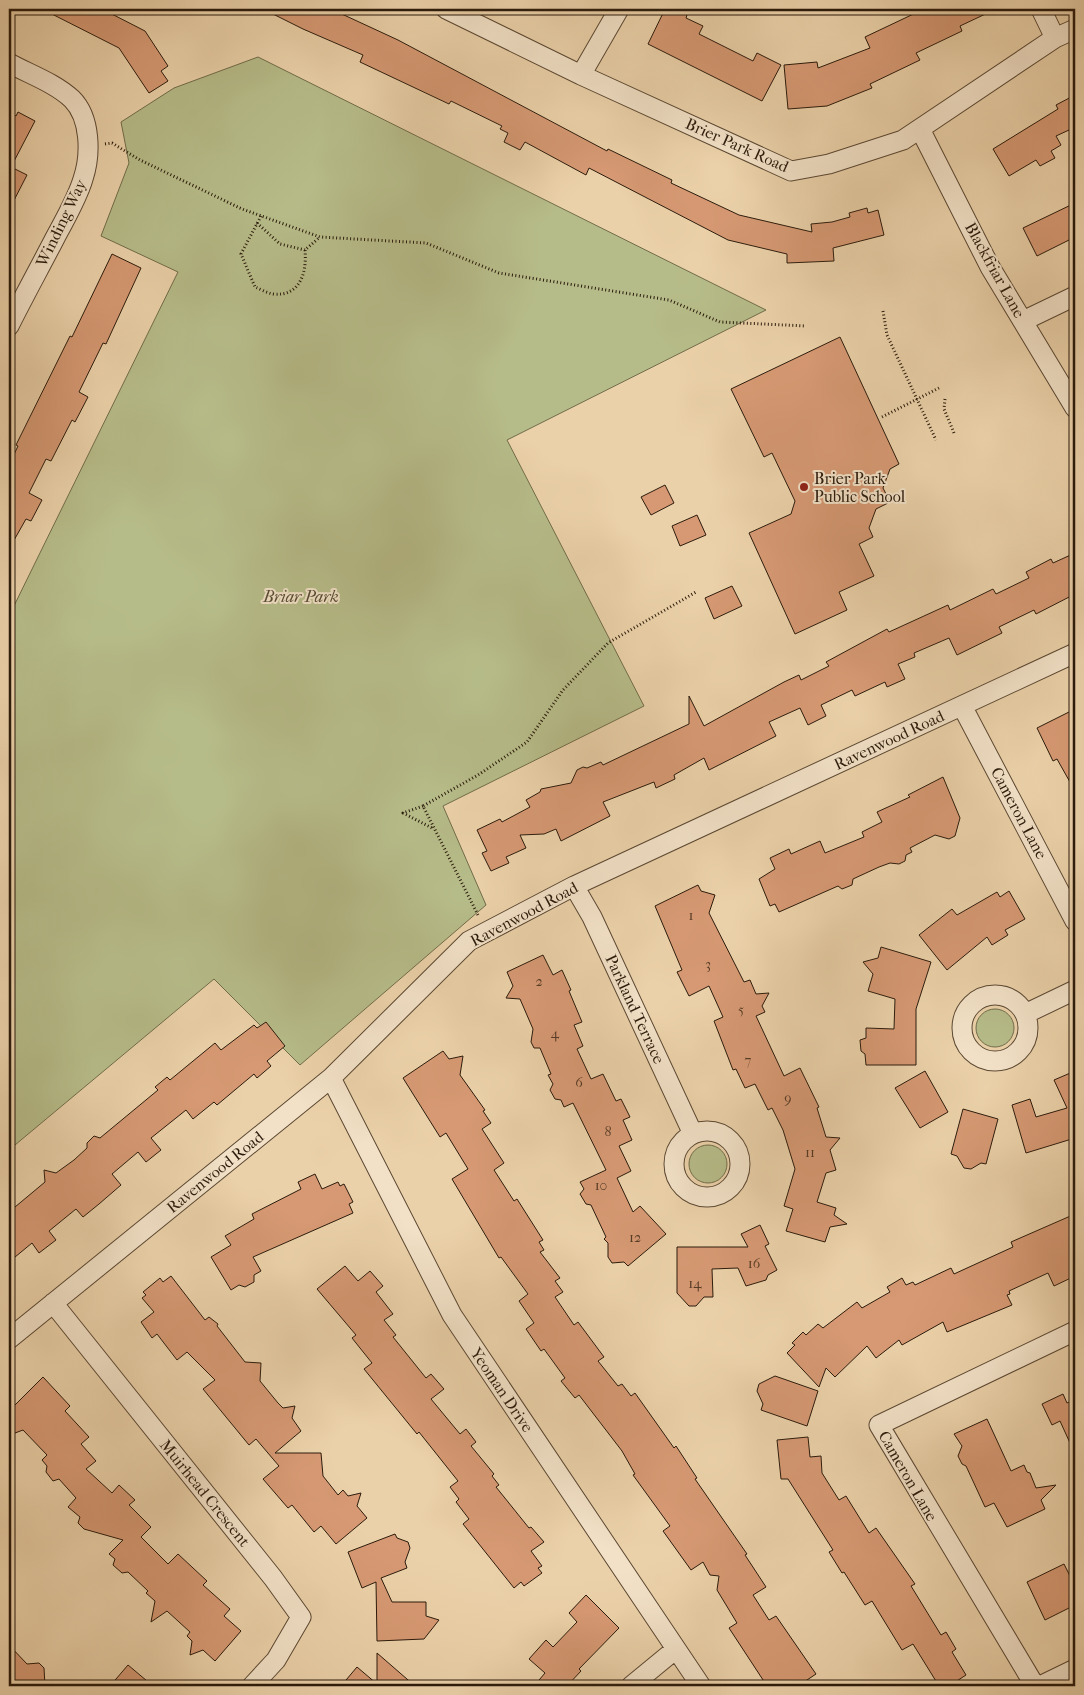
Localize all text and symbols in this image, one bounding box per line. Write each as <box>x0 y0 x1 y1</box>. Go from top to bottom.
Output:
street label: Brier Park Road <box>683 114 792 176</box>
street label: Winding Way <box>31 176 90 271</box>
street label: Blackfriar Lane <box>961 219 1029 321</box>
place label: Brier Park Public School <box>814 469 906 506</box>
marker: Brier Park Public School <box>798 481 810 493</box>
park label: Briar Park <box>262 587 339 606</box>
street label: Ravenwood Road <box>831 706 947 774</box>
street label: Cameron Lane <box>987 764 1051 862</box>
street label: Ravenwood Road <box>467 878 581 950</box>
house number: 1 <box>689 907 694 924</box>
street label: Parkland Terrace <box>601 951 669 1067</box>
house number: 3 <box>705 956 711 973</box>
house number: 2 <box>535 973 543 990</box>
house number: 5 <box>738 1001 744 1018</box>
house number: 4 <box>551 1025 560 1042</box>
house number: 7 <box>745 1052 752 1069</box>
house number: 6 <box>575 1074 583 1091</box>
house number: 9 <box>784 1090 792 1107</box>
house number: 8 <box>604 1123 612 1140</box>
street label: Ravenwood Road <box>163 1127 267 1217</box>
house number: 11 <box>805 1144 815 1161</box>
house number: 10 <box>595 1177 607 1194</box>
house number: 12 <box>629 1229 641 1246</box>
house number: 16 <box>748 1255 761 1272</box>
house number: 14 <box>688 1275 702 1292</box>
street label: Yeoman Drive <box>466 1343 537 1436</box>
street label: Cameron Lane <box>875 1428 942 1525</box>
street label: Muirhead Crescent <box>156 1436 254 1551</box>

